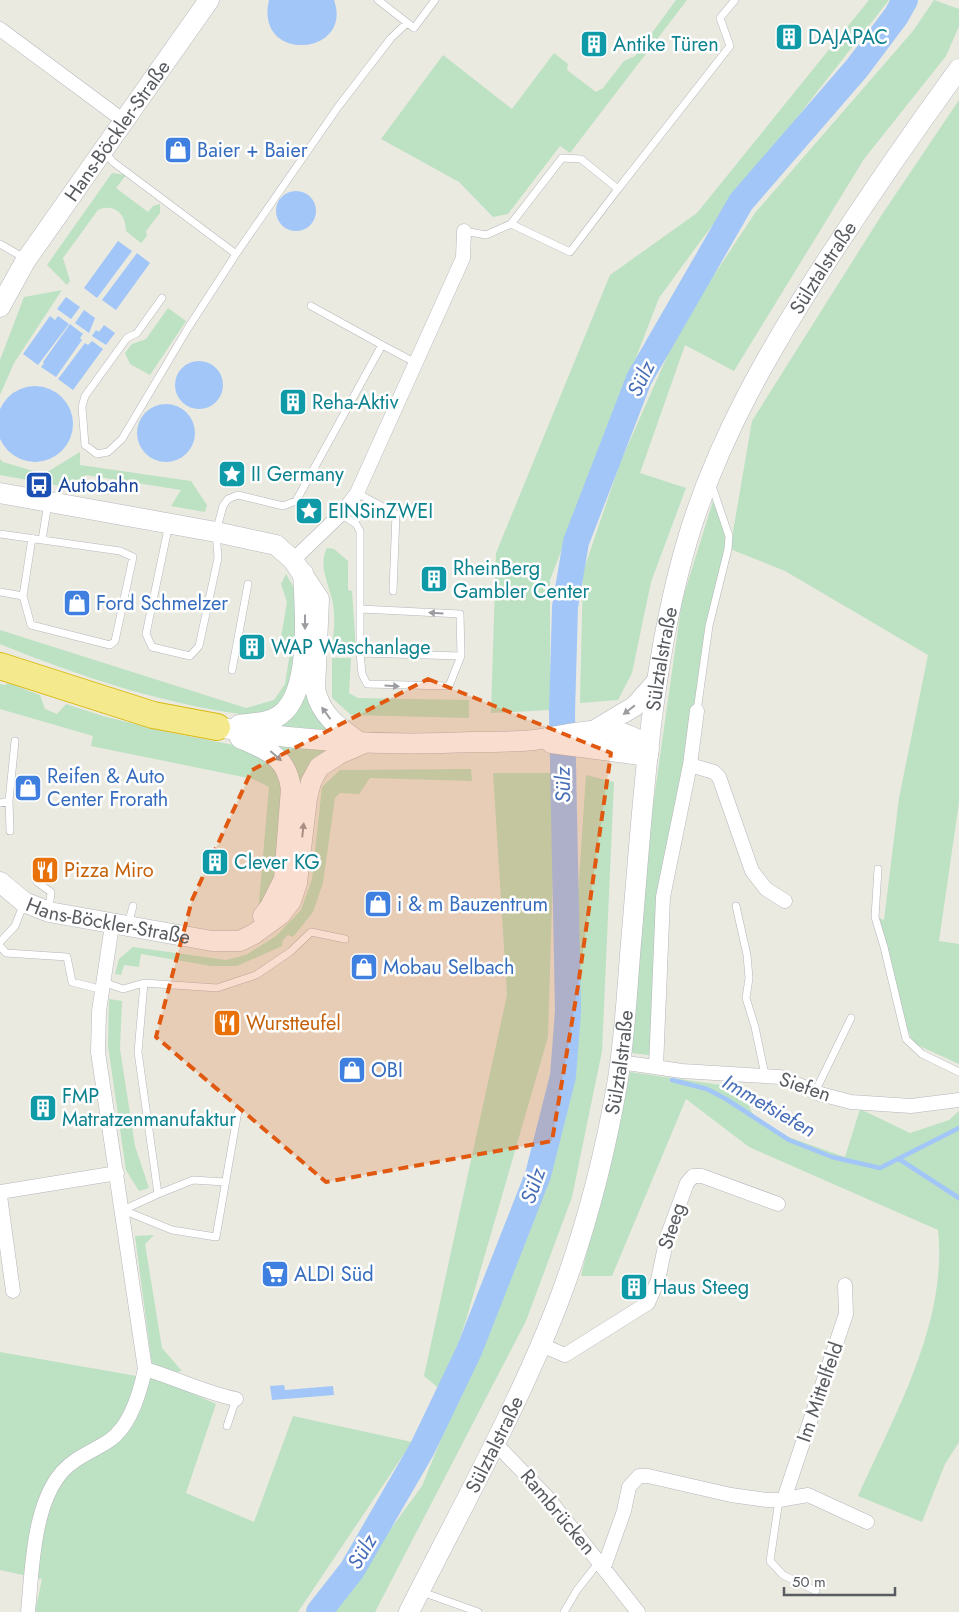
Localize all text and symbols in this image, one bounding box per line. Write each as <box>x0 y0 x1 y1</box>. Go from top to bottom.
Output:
building icon: DAJAPAC <box>774 22 804 52</box>
place label: DAJAPAC <box>808 23 888 52</box>
building icon: Antike Türen <box>579 29 609 59</box>
place label: Antike Türen <box>613 30 719 59</box>
street label: Hans-Böckler-Straße <box>57 54 177 207</box>
shop icon: Baier + Baier <box>163 135 193 165</box>
place label: Baier + Baier <box>197 136 308 165</box>
street label: Sülztalstraße <box>782 215 864 320</box>
water label: Sülz <box>620 355 663 402</box>
building icon: Reha-Aktiv <box>278 387 308 417</box>
place label: Reha-Aktiv <box>312 388 399 417</box>
place icon: II Germany <box>217 459 247 489</box>
place label: II Germany <box>251 460 344 489</box>
bus stop icon: Autobahn <box>24 470 54 500</box>
place label: Autobahn <box>58 471 139 500</box>
place icon: EINSinZWEI <box>294 496 324 526</box>
place label: EINSinZWEI <box>328 497 433 526</box>
place label: RheinBerg Gambler Center <box>453 554 589 606</box>
building icon: RheinBerg Gambler Center <box>419 564 449 594</box>
shop icon: Ford Schmelzer <box>62 588 92 618</box>
place label: Ford Schmelzer <box>96 589 228 618</box>
street label: Sülztalstraße <box>638 604 685 713</box>
one-way arrow <box>428 608 444 616</box>
one-way arrow <box>301 614 309 630</box>
building icon: WAP Waschanlage <box>237 632 267 662</box>
place label: WAP Waschanlage <box>271 633 431 662</box>
one-way arrow <box>384 682 400 690</box>
one-way arrow <box>623 705 636 715</box>
one-way arrow <box>321 706 331 720</box>
one-way arrow <box>269 751 282 762</box>
place label: Reifen & Auto Center Frorath <box>47 762 168 814</box>
water label: Sülz <box>548 765 578 803</box>
shop icon: Reifen & Auto Center Frorath <box>13 773 43 803</box>
one-way arrow <box>299 822 307 838</box>
building icon: Clever KG <box>200 847 230 877</box>
place label: Clever KG <box>234 848 320 877</box>
restaurant icon: Pizza Miro <box>30 855 60 885</box>
place label: Pizza Miro <box>64 856 154 885</box>
shop icon: i & m Bauzentrum <box>363 889 393 919</box>
street label: Hans-Böckler-Straße <box>22 890 193 951</box>
place label: i & m Bauzentrum <box>397 890 548 919</box>
shop icon: Mobau Selbach <box>349 952 379 982</box>
place label: Mobau Selbach <box>383 953 515 982</box>
restaurant icon: Wurstteufel <box>212 1008 242 1038</box>
place label: Wurstteufel <box>246 1009 341 1038</box>
street label: Sülztalstraße <box>597 1009 640 1117</box>
shop icon: OBI <box>337 1055 367 1085</box>
place label: OBI <box>371 1056 403 1085</box>
street label: Siefen <box>775 1065 835 1109</box>
water label: Immetsiefen <box>717 1067 821 1145</box>
place label: FMP Matratzenmanufaktur <box>62 1082 236 1134</box>
building icon: FMP Matratzenmanufaktur <box>28 1093 58 1123</box>
water label: Sülz <box>513 1163 554 1208</box>
street label: Steeg <box>651 1199 693 1253</box>
supermarket icon: ALDI Süd <box>260 1259 290 1289</box>
place label: ALDI Süd <box>294 1260 374 1289</box>
building icon: Haus Steeg <box>619 1272 649 1302</box>
place label: Haus Steeg <box>653 1273 749 1302</box>
street label: Im Mittelfeld <box>789 1338 851 1446</box>
street label: Sülztalstraße <box>458 1391 531 1498</box>
street label: Rambrücken <box>513 1463 603 1561</box>
water label: Sülz <box>340 1527 385 1575</box>
scale bar <box>784 1564 895 1596</box>
text: 50 m <box>792 1571 826 1593</box>

